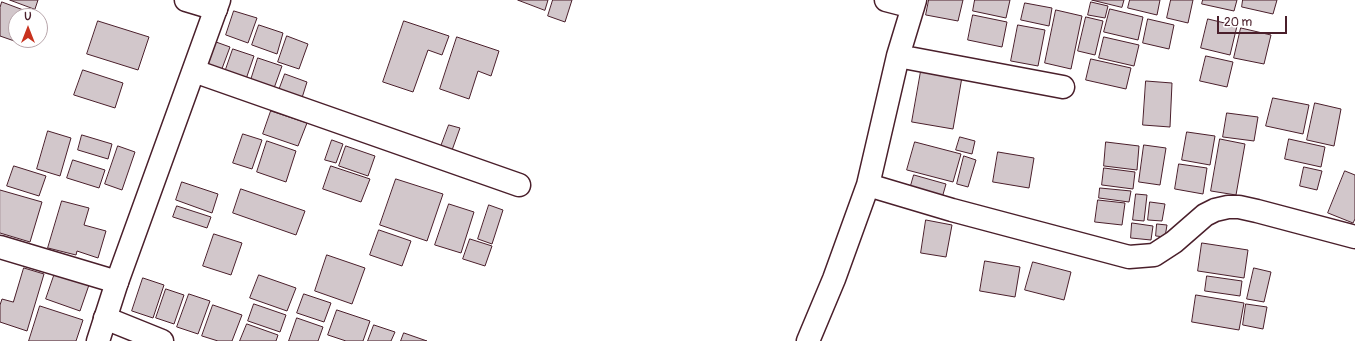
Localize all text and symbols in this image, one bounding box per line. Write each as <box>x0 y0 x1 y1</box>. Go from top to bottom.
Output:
north arrow <box>8 8 48 48</box>
scale bar <box>1219 8 1289 34</box>
text: U <box>24 10 32 23</box>
text: 20 m <box>1224 15 1252 30</box>

